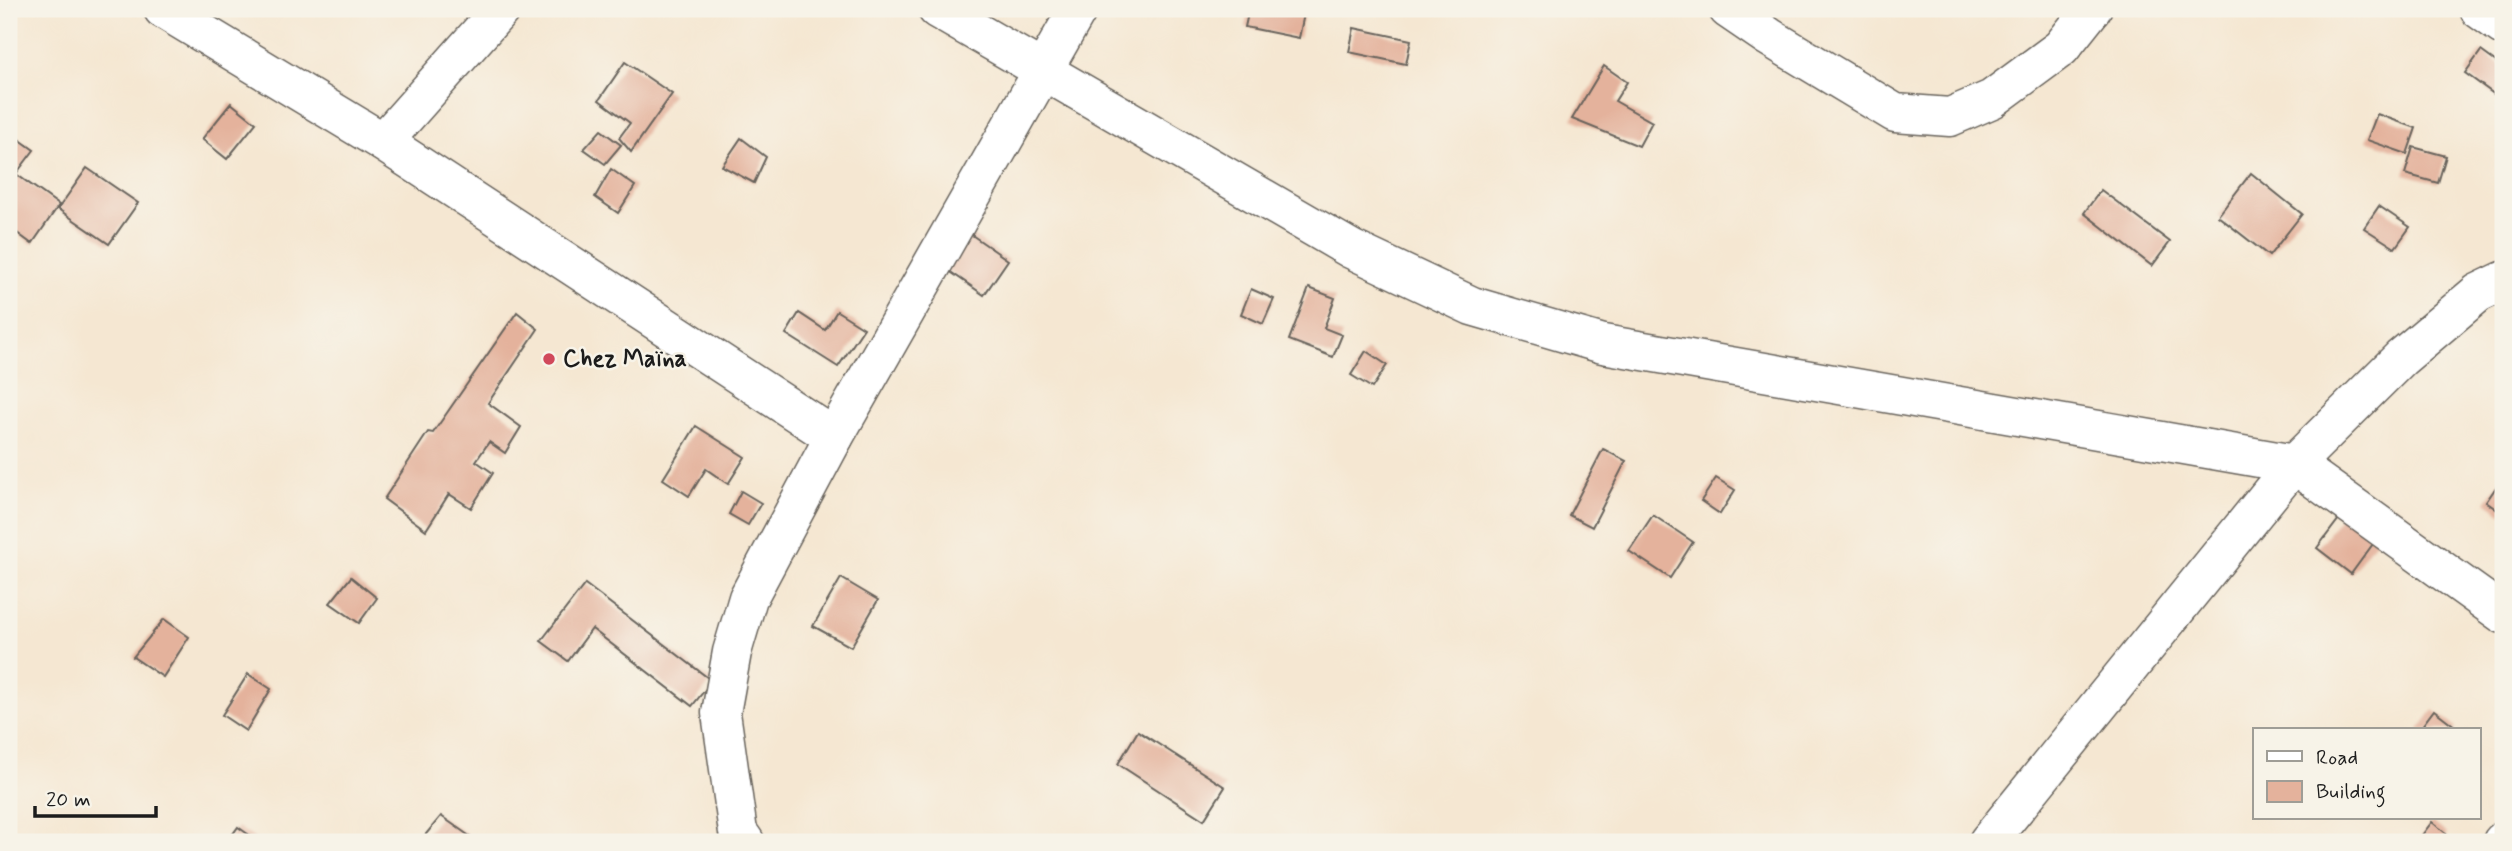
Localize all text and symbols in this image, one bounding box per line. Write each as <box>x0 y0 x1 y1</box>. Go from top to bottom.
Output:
place label: Chez Maïna <box>563 344 687 375</box>
marker: Chez Maïna <box>541 351 557 367</box>
legend <box>2253 728 2480 820</box>
text: Road <box>2316 744 2358 772</box>
scale bar <box>35 774 156 818</box>
text: Building <box>2316 778 2386 808</box>
text: 20 m <box>46 786 91 814</box>

